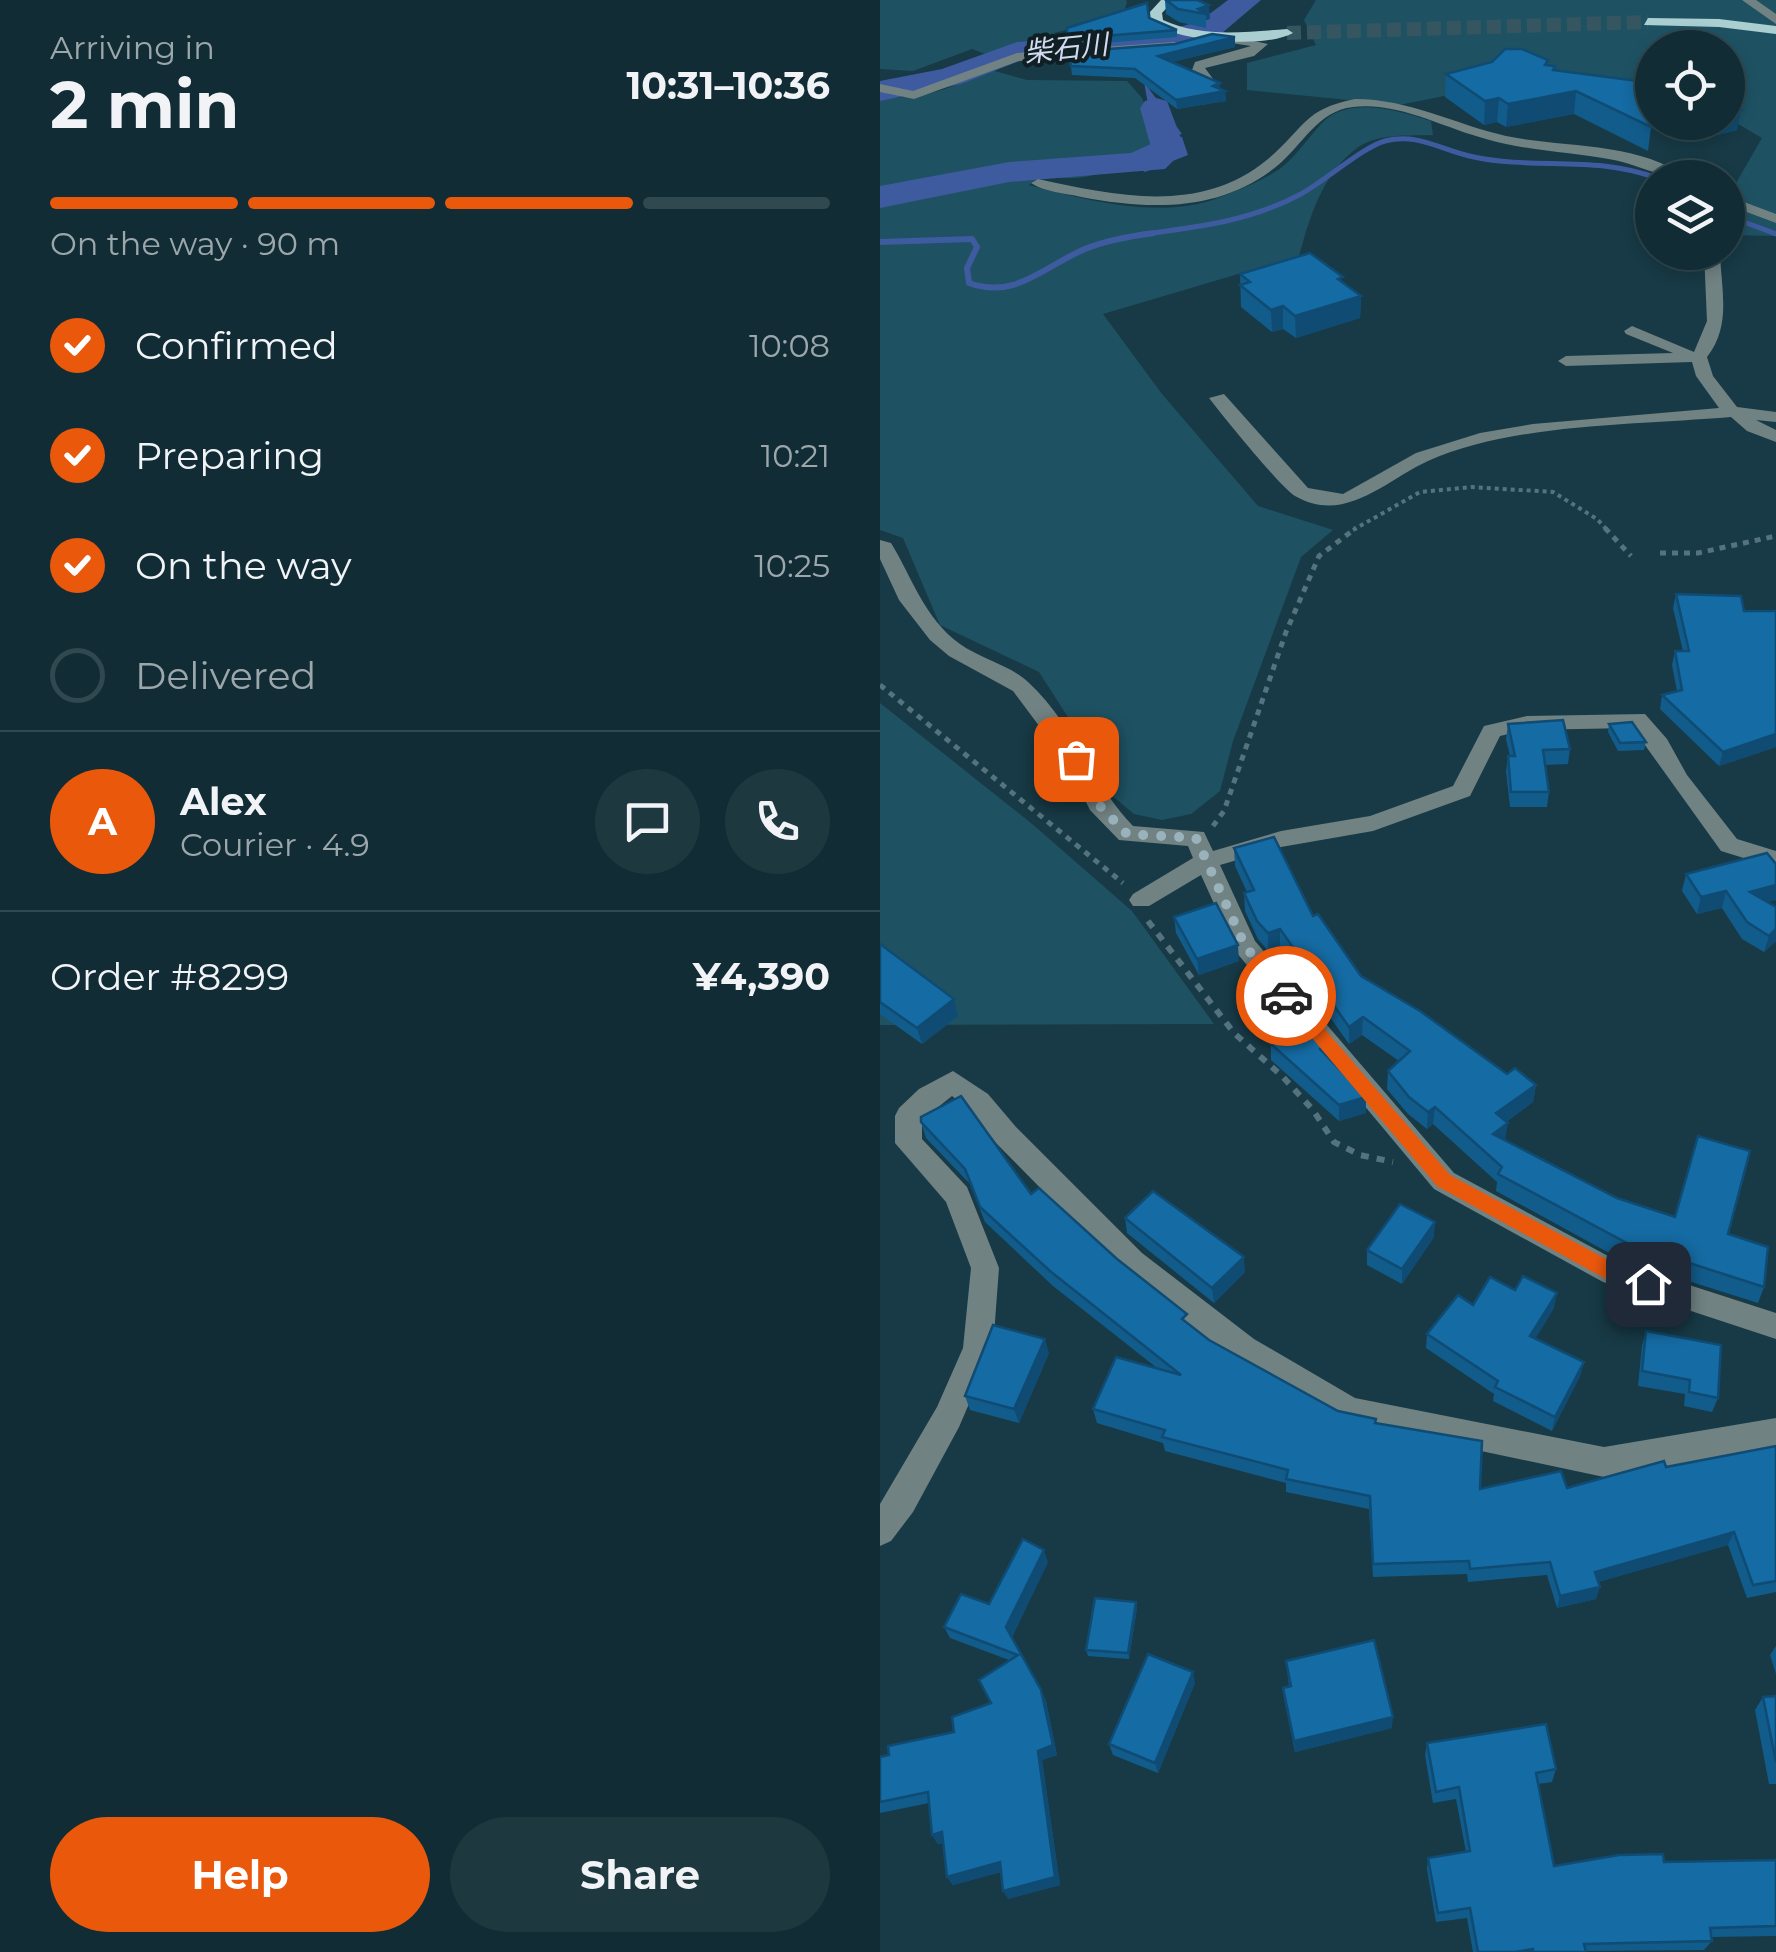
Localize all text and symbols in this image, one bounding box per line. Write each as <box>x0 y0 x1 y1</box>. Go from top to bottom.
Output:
water label: 柴石川 <box>1022 26 1113 69</box>
text: Arriving in <box>50 28 215 67</box>
map controls <box>1635 30 1745 270</box>
button: locate <box>1635 30 1745 140</box>
text: 10:31–10:36 <box>626 62 830 109</box>
text: 2 min <box>50 65 239 144</box>
button: layers <box>1635 160 1745 270</box>
text: On the way · 90 m <box>50 224 340 263</box>
icon: check <box>50 318 105 373</box>
text: Confirmed <box>135 322 338 369</box>
text: 10:08 <box>749 326 830 365</box>
icon: check <box>50 428 105 483</box>
text: Preparing <box>135 432 324 479</box>
text: 10:21 <box>761 436 830 475</box>
icon: check <box>50 538 105 593</box>
text: On the way <box>135 542 352 589</box>
text: 10:25 <box>754 546 830 585</box>
text: Delivered <box>135 652 316 699</box>
pin <box>1034 717 1119 802</box>
icon: bag <box>1049 732 1104 787</box>
button: chat <box>595 769 700 874</box>
button: phone <box>725 769 830 874</box>
text: Alex <box>180 778 267 825</box>
text: A <box>88 798 117 845</box>
text: Courier · 4.9 <box>180 825 370 864</box>
courier <box>1236 946 1336 1046</box>
text: Order #8299 <box>50 953 289 1000</box>
text: ¥4,390 <box>693 953 830 1000</box>
icon: car <box>1259 969 1314 1024</box>
pin <box>1606 1242 1691 1327</box>
icon: home <box>1621 1257 1676 1312</box>
button: Help <box>50 1817 430 1932</box>
button: Share <box>450 1817 830 1932</box>

